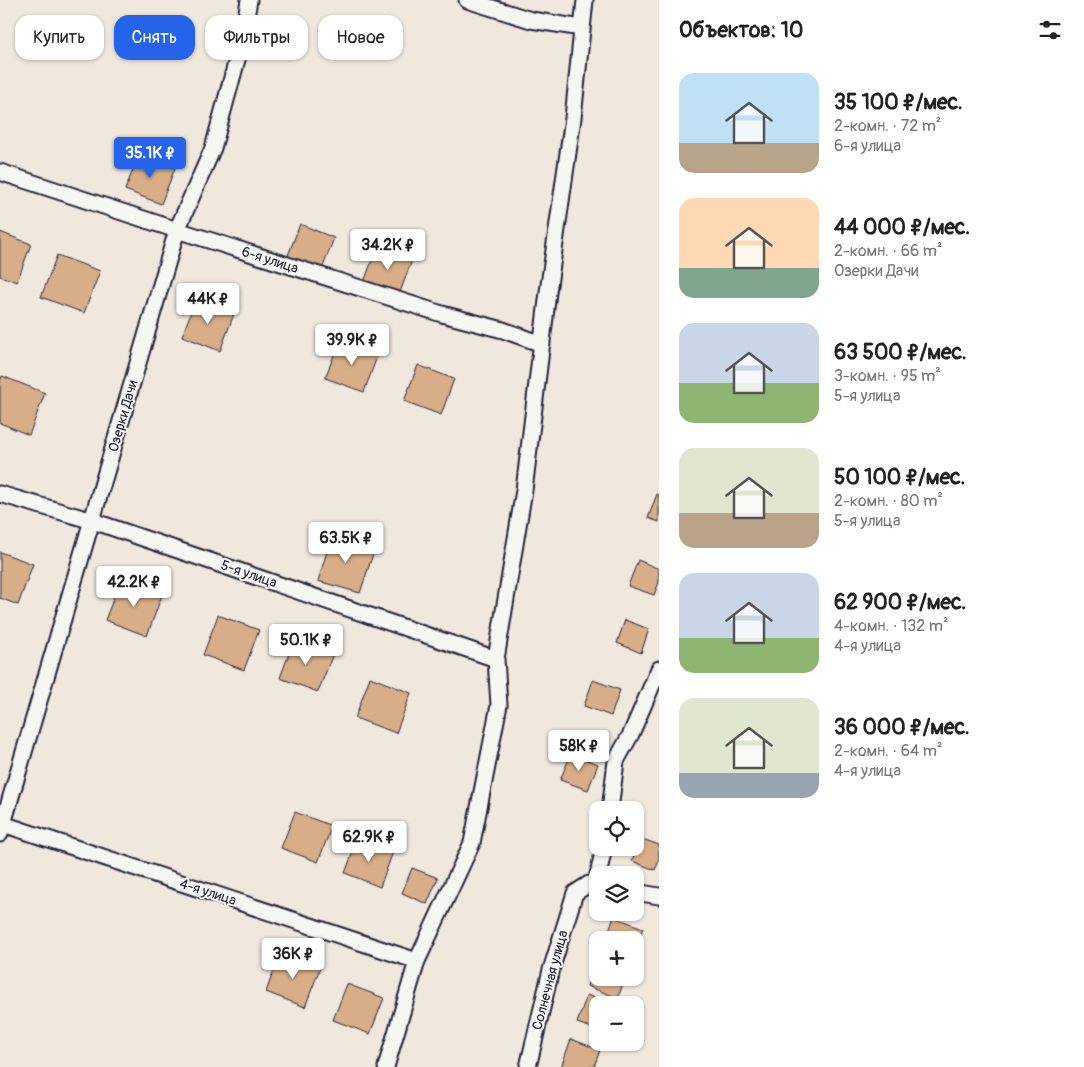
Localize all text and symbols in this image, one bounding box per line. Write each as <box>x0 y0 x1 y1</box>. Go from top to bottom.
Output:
chip: Купить <box>15 15 104 60</box>
chip: Снять <box>114 15 195 60</box>
chip: Фильтры <box>205 15 308 60</box>
chip: Новое <box>318 15 403 60</box>
icon: filters <box>1036 16 1064 44</box>
text: Объектов: 10 <box>679 17 803 44</box>
text: 35 100 ₽/мес. <box>834 89 963 116</box>
icon: home <box>719 93 779 153</box>
text: 2-комн. · 72 m² <box>834 116 941 136</box>
pin: 35.1K ₽ <box>104 136 196 179</box>
text: 6-я улица <box>834 136 901 156</box>
text: 35.1K ₽ <box>125 143 175 163</box>
text: 44 000 ₽/мес. <box>834 214 970 241</box>
icon: home <box>719 218 779 278</box>
pin: 34.2K ₽ <box>342 228 434 271</box>
text: 34.2K ₽ <box>361 235 415 255</box>
text: 2-комн. · 66 m² <box>834 241 943 261</box>
street label: 6-я улица <box>240 243 300 277</box>
text: Озерки Дачи <box>834 261 918 281</box>
pin: 44K ₽ <box>173 282 243 325</box>
text: 44K ₽ <box>187 289 229 309</box>
pin: 39.9K ₽ <box>306 324 398 366</box>
text: 39.9K ₽ <box>326 330 378 350</box>
text: 63 500 ₽/мес. <box>834 339 967 366</box>
icon: home <box>719 343 779 403</box>
text: 3-комн. · 95 m² <box>834 366 941 386</box>
street label: Озерки Дачи <box>105 378 141 454</box>
text: 5-я улица <box>834 386 900 406</box>
text: 50 100 ₽/мес. <box>834 464 965 491</box>
icon: home <box>719 468 779 528</box>
text: 2-комн. · 80 m² <box>834 491 943 511</box>
text: 5-я улица <box>834 511 900 531</box>
pin: 63.5K ₽ <box>300 522 392 564</box>
text: 63.5K ₽ <box>319 528 373 548</box>
street label: 5-я улица <box>219 557 279 591</box>
pin: 42.2K ₽ <box>88 566 180 608</box>
text: 42.2K ₽ <box>107 572 161 592</box>
text: 62 900 ₽/мес. <box>834 589 966 616</box>
icon: home <box>719 593 779 653</box>
text: 4-комн. · 132 m² <box>834 616 948 636</box>
pin: 50.1K ₽ <box>260 624 352 666</box>
text: 50.1K ₽ <box>280 630 332 650</box>
text: 4-я улица <box>834 636 901 656</box>
text: 36 000 ₽/мес. <box>834 714 970 741</box>
icon: home <box>719 718 779 778</box>
pin: 58K ₽ <box>544 730 614 772</box>
text: 58K ₽ <box>559 736 599 756</box>
text: 2-комн. · 64 m² <box>834 741 943 761</box>
text: 4-я улица <box>834 761 901 781</box>
map controls <box>589 801 644 1051</box>
button: locate <box>589 801 644 856</box>
pin: 62.9K ₽ <box>323 820 415 863</box>
text: 62.9K ₽ <box>343 827 395 847</box>
button: layers <box>589 866 644 921</box>
street label: 4-я улица <box>178 875 238 909</box>
street label: Солнечная улица <box>529 928 571 1032</box>
button: + <box>589 931 644 986</box>
pin: 36K ₽ <box>258 938 328 980</box>
text: 36K ₽ <box>273 944 313 964</box>
button: − <box>589 996 644 1051</box>

